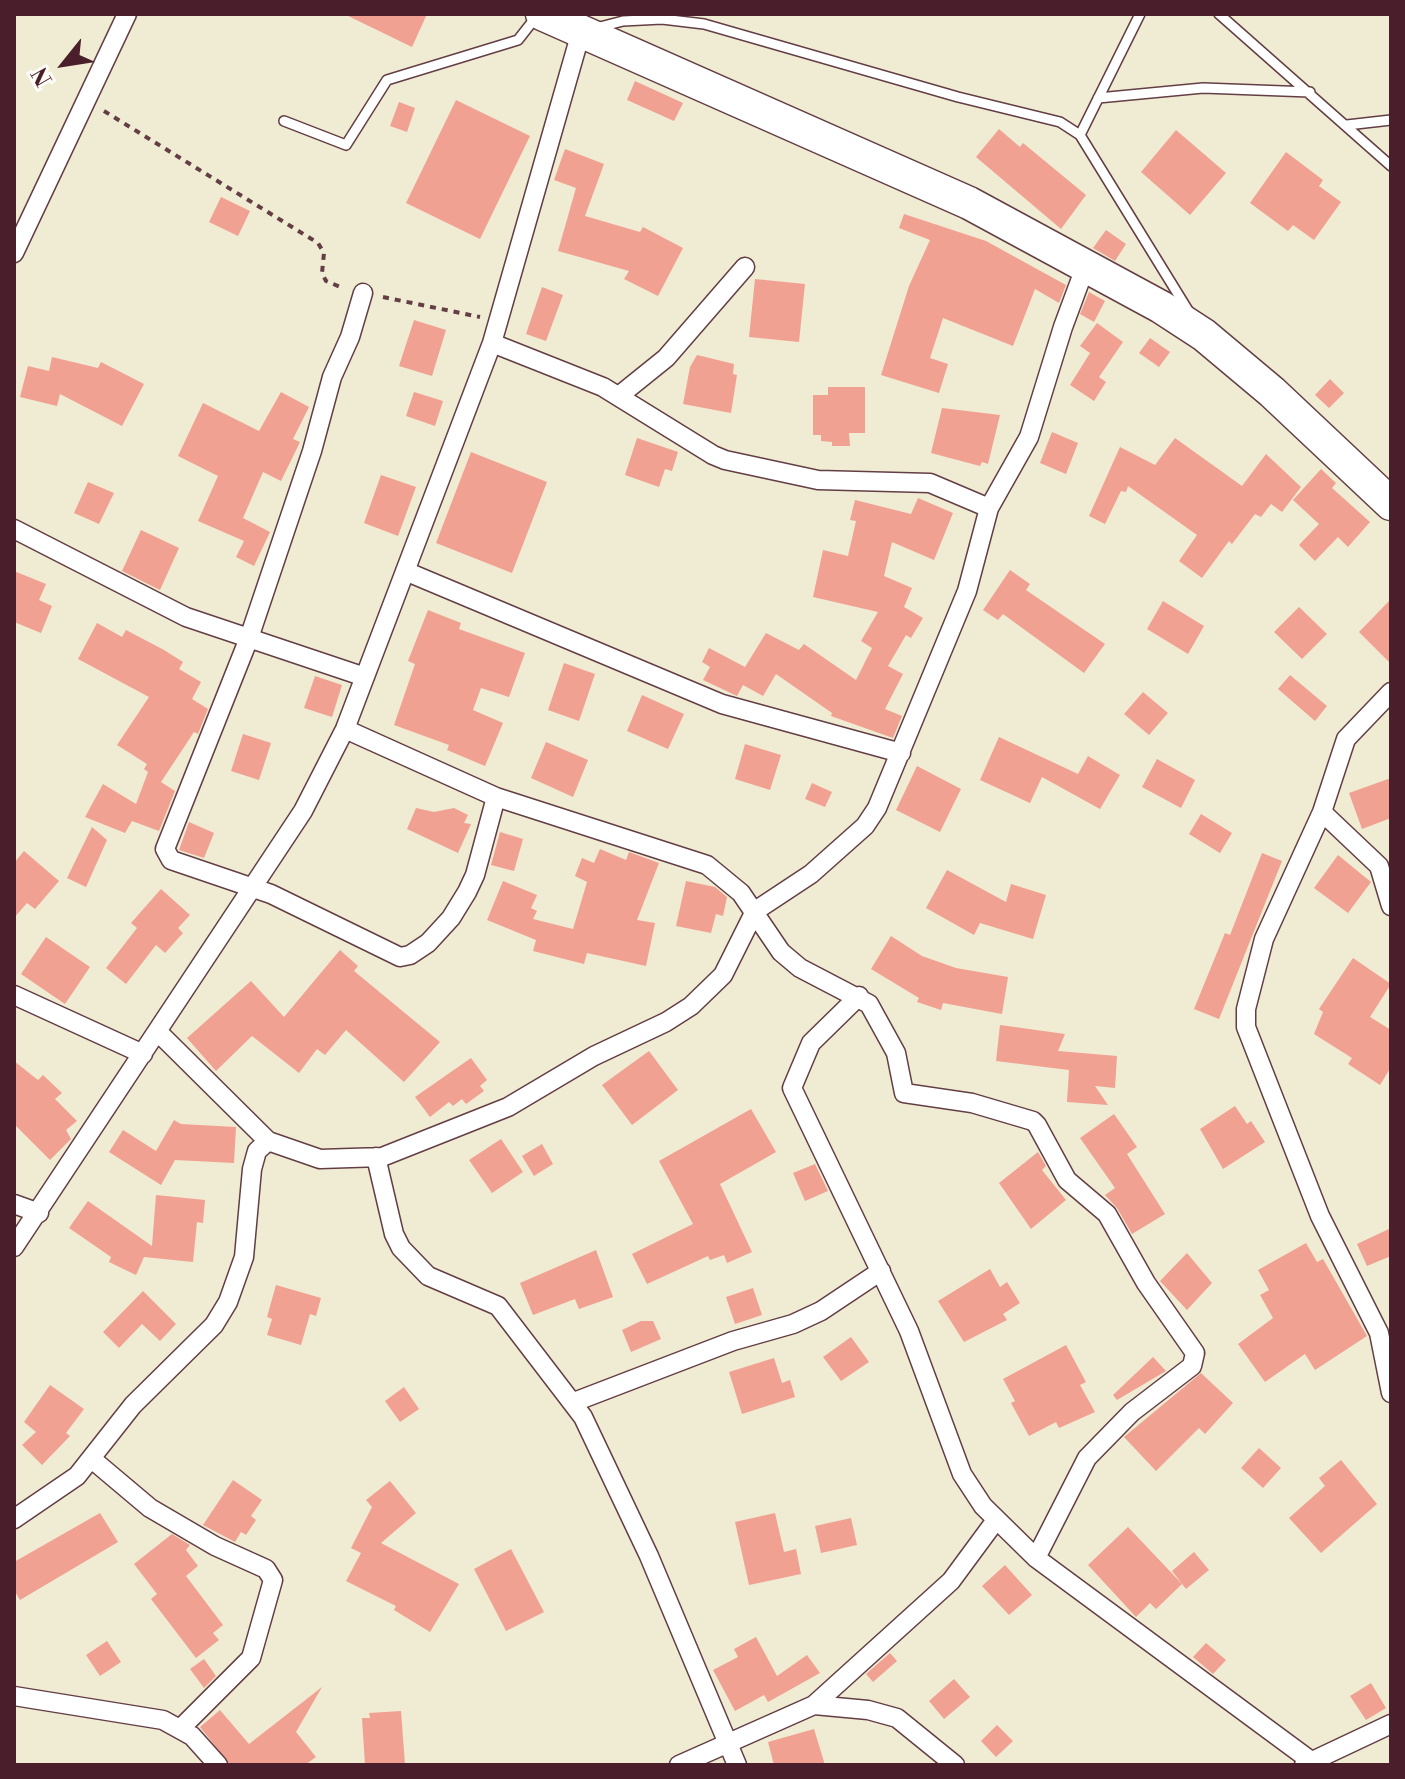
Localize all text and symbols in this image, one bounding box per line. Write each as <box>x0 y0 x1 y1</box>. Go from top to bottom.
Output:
north arrow <box>24 24 104 104</box>
text: N <box>27 62 59 91</box>

